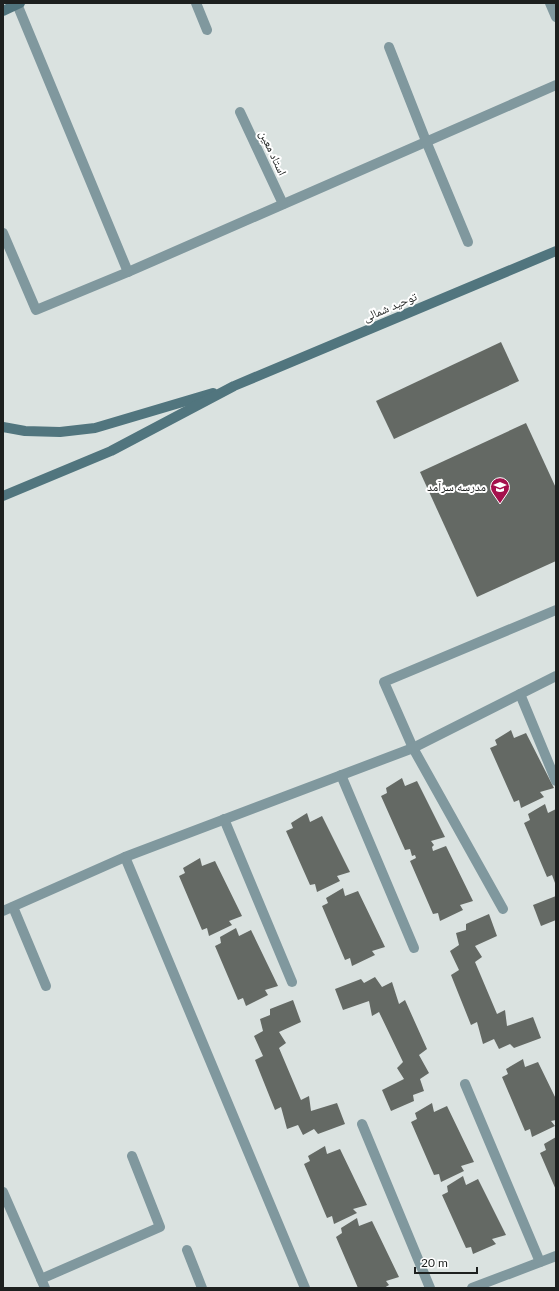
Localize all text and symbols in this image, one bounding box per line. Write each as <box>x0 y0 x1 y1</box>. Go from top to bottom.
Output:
street label: استاد معين <box>256 128 290 178</box>
street label: توحید شمالی <box>361 288 420 325</box>
school or university icon: مدرسه سرآمد <box>489 476 511 504</box>
place label: مدرسه سرآمد <box>427 479 486 494</box>
scale bar <box>415 1249 477 1275</box>
text: 20 m <box>421 1255 448 1270</box>

